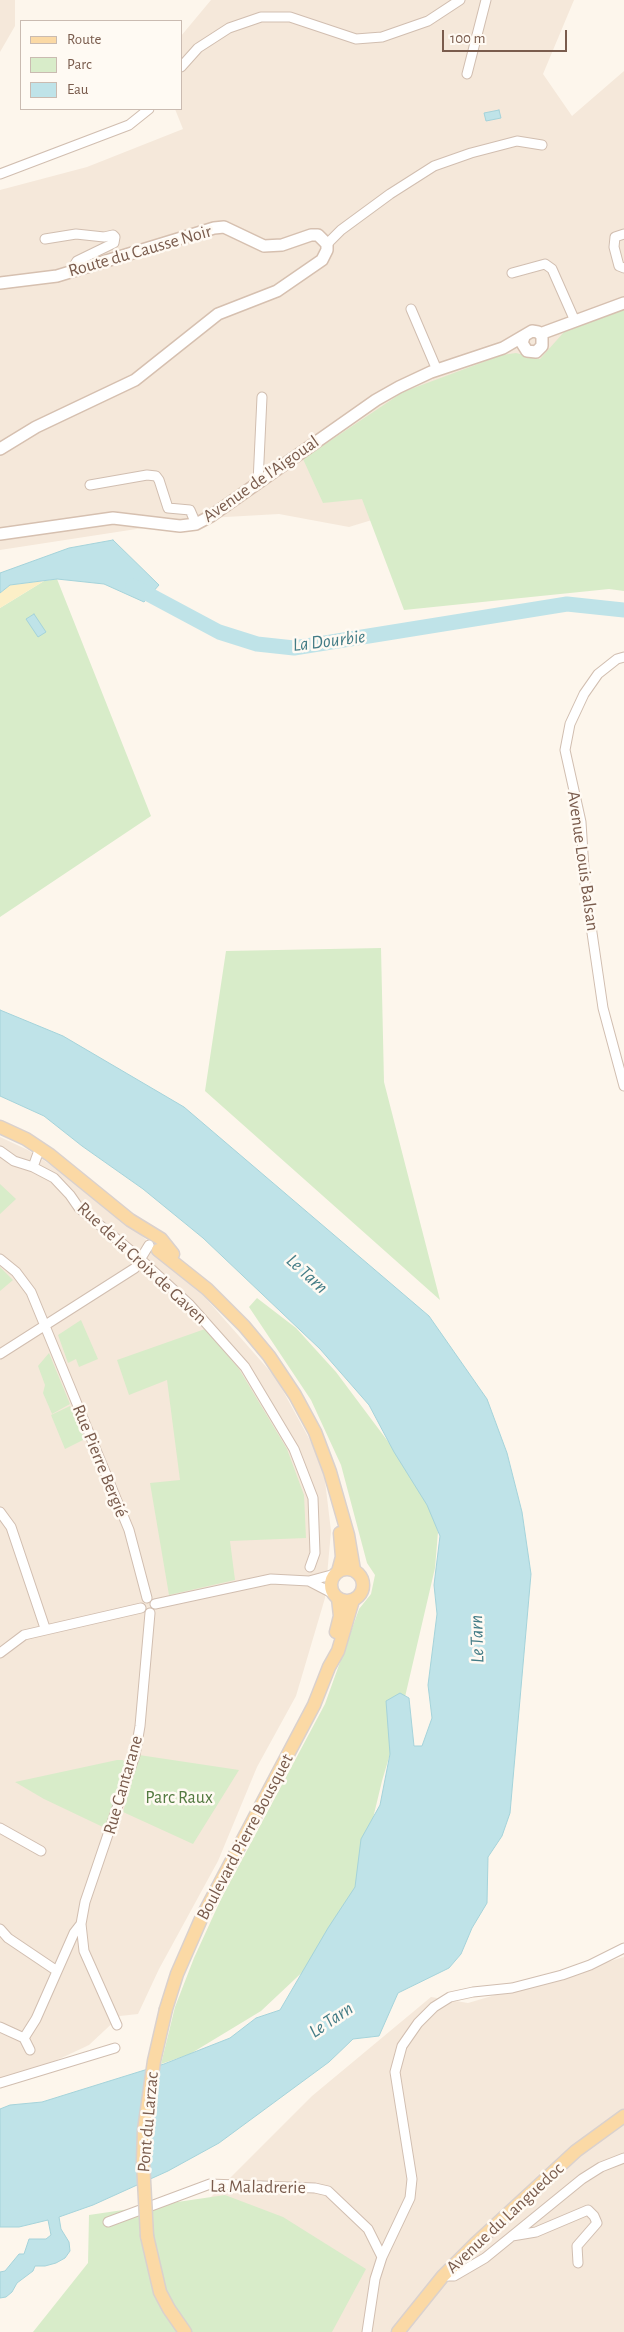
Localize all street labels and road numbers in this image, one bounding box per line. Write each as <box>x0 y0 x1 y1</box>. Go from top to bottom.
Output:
street label: Route du Causse Noir <box>66 220 214 282</box>
street label: Avenue de l'Aigoual <box>199 431 323 527</box>
street label: Avenue Louis Balsan <box>562 790 604 932</box>
street label: Rue de la Croix de Gaven <box>73 1197 211 1329</box>
street label: Rue Pierre Bergié <box>68 1401 132 1521</box>
street label: Rue Cantarane <box>99 1733 147 1837</box>
street label: Boulevard Pierre Bousquet <box>192 1750 298 1924</box>
street label: Pont du Larzac <box>133 2071 163 2173</box>
street label: Avenue du Languedoc <box>442 2158 568 2278</box>
street label: La Maladrerie <box>210 2175 306 2199</box>

